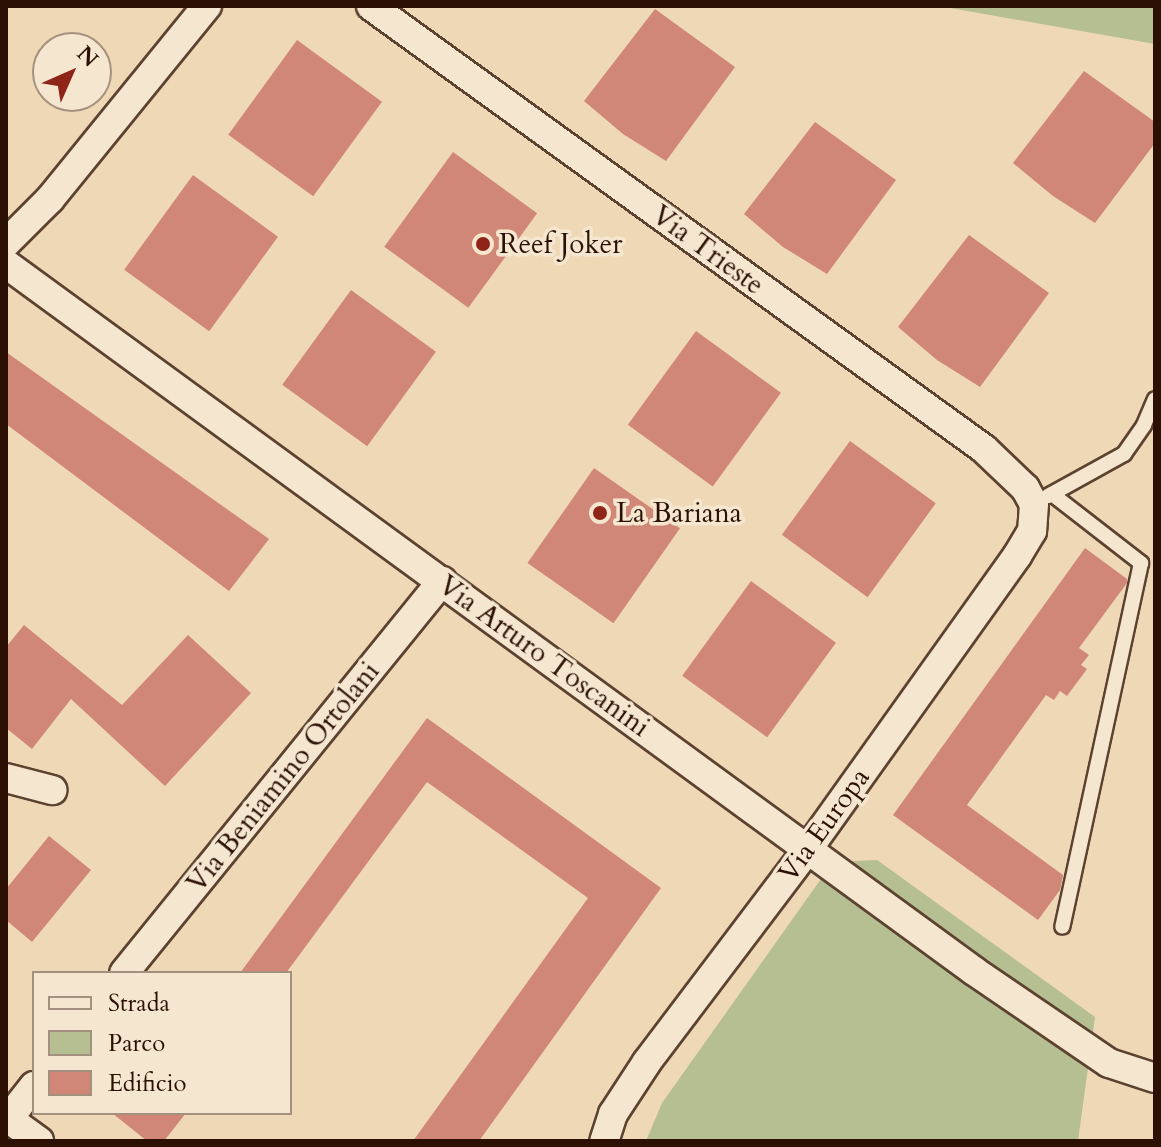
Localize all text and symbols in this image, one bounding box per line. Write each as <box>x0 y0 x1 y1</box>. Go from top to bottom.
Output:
north arrow <box>32 32 112 112</box>
text: N <box>70 39 105 74</box>
street label: Via Trieste <box>645 198 771 302</box>
place label: Reef Joker <box>499 227 622 261</box>
marker: Reef Joker <box>474 235 492 253</box>
place label: La Bariana <box>616 496 742 530</box>
marker: La Bariana <box>591 504 609 522</box>
street label: Via Arturo Toscanini <box>432 568 656 744</box>
street label: Via Beniamino Ortolani <box>180 655 386 899</box>
street label: Via Europa <box>771 761 877 889</box>
legend <box>32 971 292 1115</box>
text: Strada <box>108 987 170 1020</box>
text: Parco <box>108 1027 165 1060</box>
text: Edificio <box>108 1067 187 1100</box>

